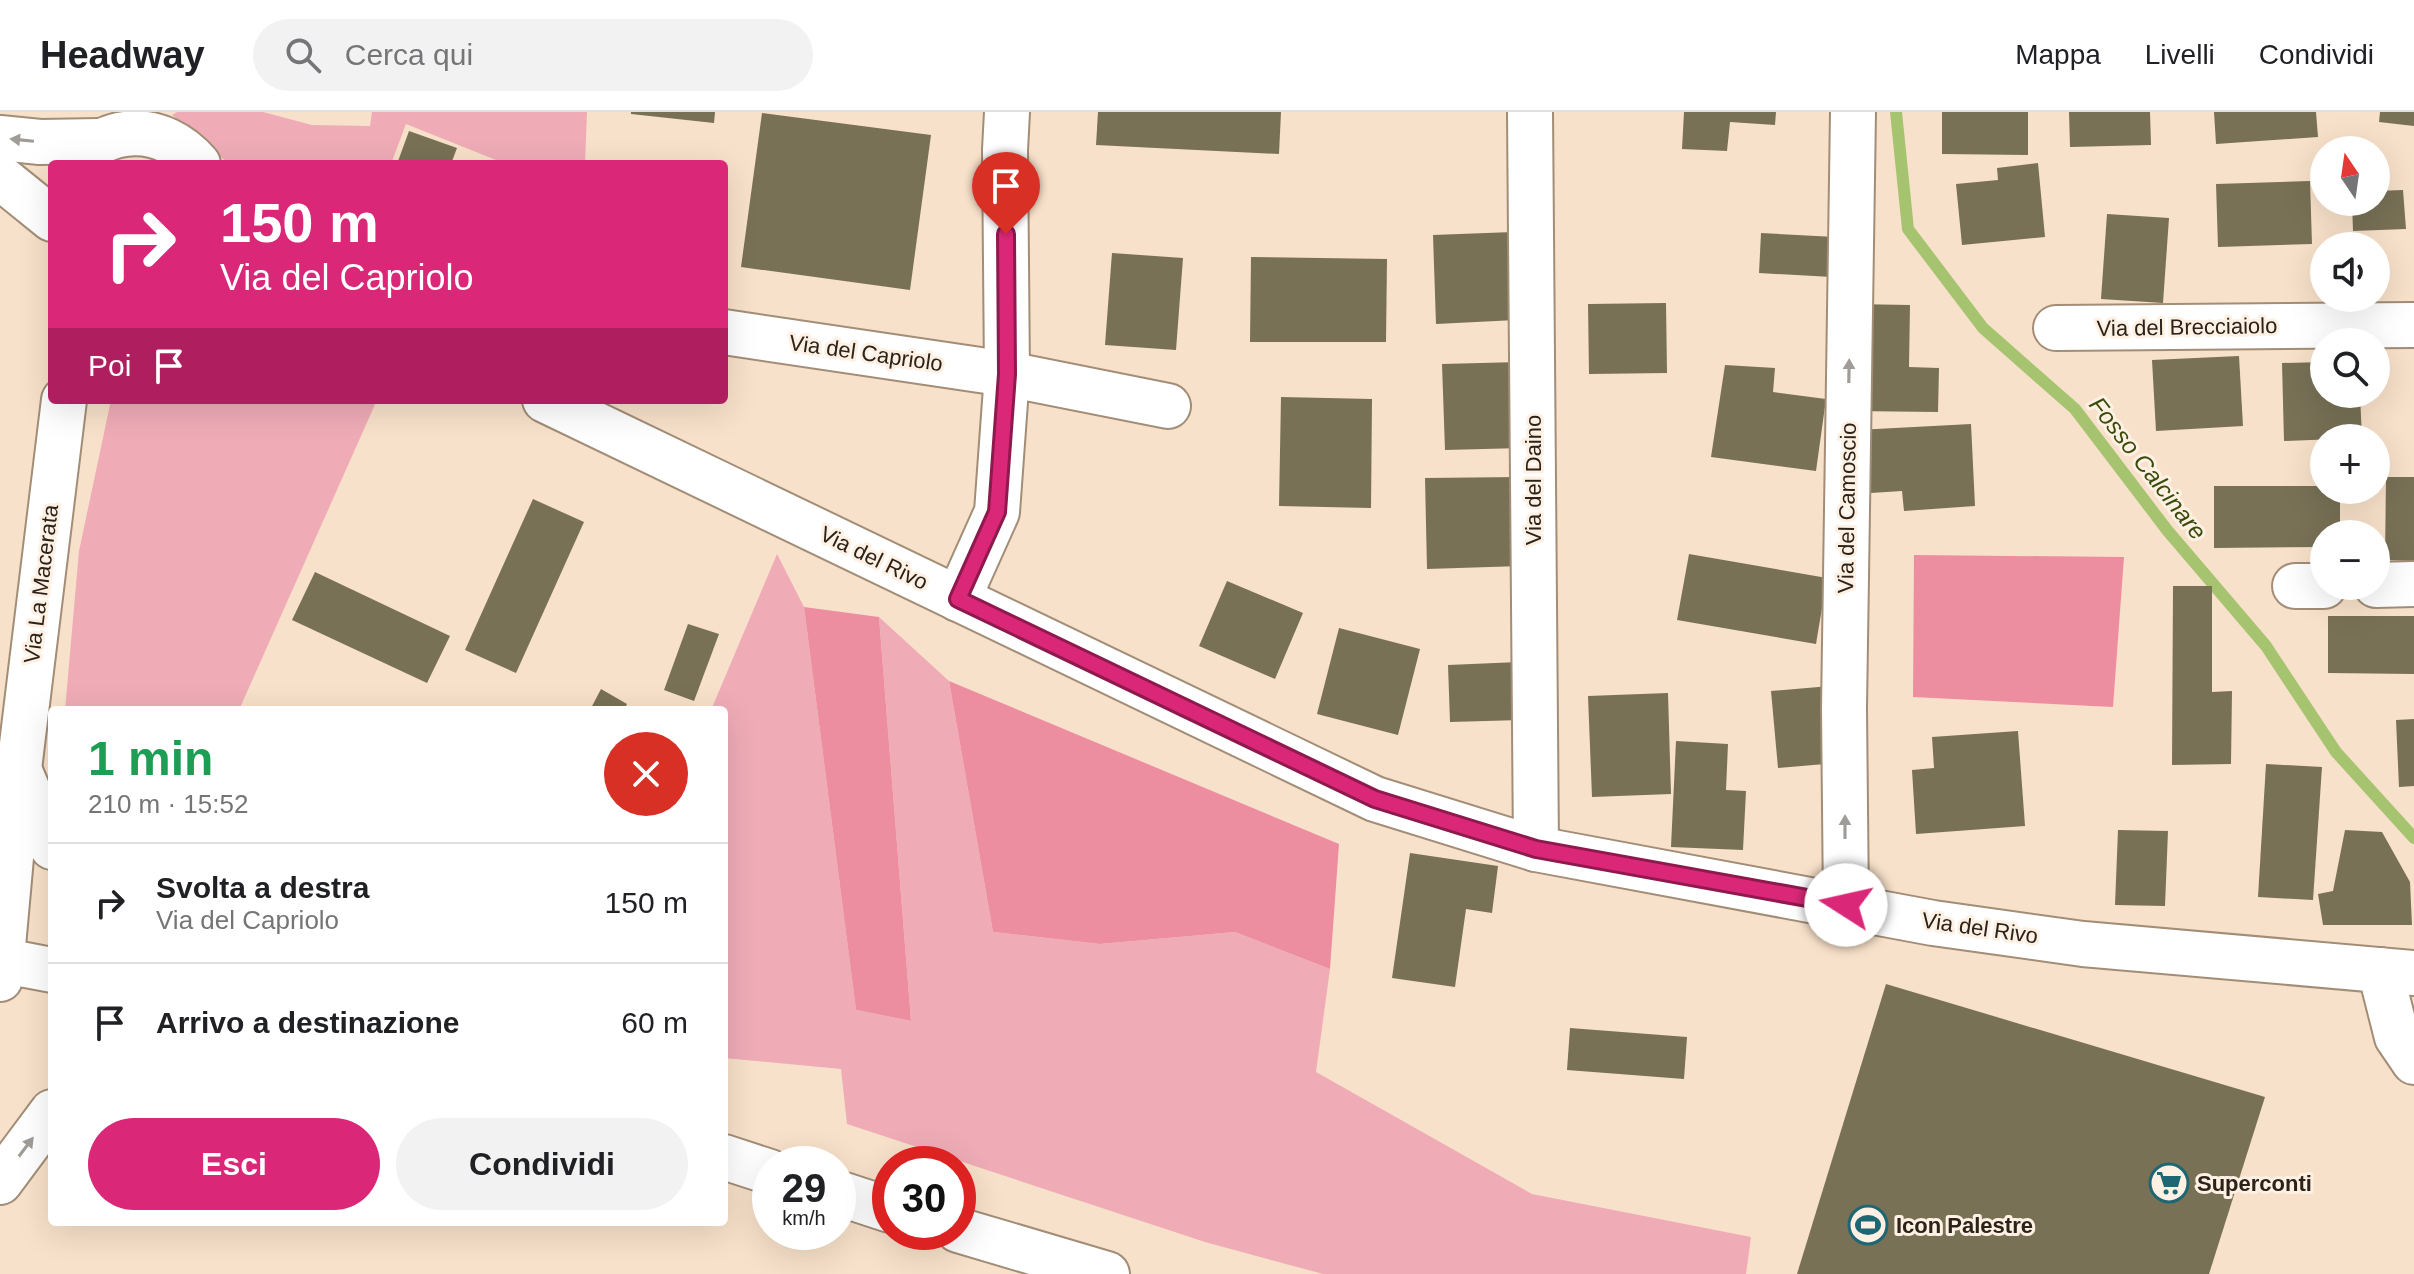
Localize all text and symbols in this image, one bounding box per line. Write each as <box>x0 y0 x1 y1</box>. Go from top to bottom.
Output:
search box <box>253 19 813 91</box>
icon: search <box>281 33 325 77</box>
text: Headway <box>40 34 205 76</box>
text: Cerca qui <box>345 38 473 71</box>
text: Mappa <box>2015 39 2101 70</box>
text: Livelli <box>2145 39 2215 70</box>
text: Condividi <box>2259 39 2374 70</box>
one-way arrow <box>9 134 34 147</box>
north arrow <box>2310 136 2390 216</box>
map controls <box>2310 136 2390 600</box>
pin <box>972 152 1040 234</box>
icon: arrive <box>984 164 1028 208</box>
text: 150 m <box>220 191 379 254</box>
icon: right <box>88 192 192 296</box>
button: sound <box>2310 232 2390 312</box>
text: Via del Capriolo <box>220 257 474 298</box>
street label: Via del Brecciaiolo <box>2096 313 2278 341</box>
button: search <box>2310 328 2390 408</box>
street label: Via del Capriolo <box>788 330 944 376</box>
icon: arrive <box>147 344 191 388</box>
text: Poi <box>88 349 131 382</box>
one-way arrow <box>1843 358 1855 383</box>
water label: Fosso Calcinare <box>2084 391 2212 545</box>
street label: Via del Daino <box>1521 415 1546 545</box>
street label: Via del Camoscio <box>1833 422 1861 594</box>
button: + <box>2310 424 2390 504</box>
street label: Via La Macerata <box>19 502 63 665</box>
button: − <box>2310 520 2390 600</box>
street label: Via del Rivo <box>816 521 932 595</box>
text: 1 min <box>88 732 213 785</box>
button: close <box>604 732 688 816</box>
text: 210 m · 15:52 <box>88 789 248 819</box>
one-way arrow <box>1839 814 1851 839</box>
position arrow <box>1804 863 1888 947</box>
text: Svolta a destra <box>156 871 369 904</box>
icon: right <box>88 881 132 925</box>
text: 150 m <box>605 886 688 919</box>
text: Via del Capriolo <box>156 905 339 935</box>
street label: Via del Rivo <box>1920 907 2040 949</box>
icon: arrive <box>88 1001 132 1045</box>
text: Arrivo a destinazione <box>156 1006 459 1039</box>
text: 60 m <box>621 1006 688 1039</box>
button: Esci <box>88 1118 380 1210</box>
button: Condividi <box>396 1118 688 1210</box>
one-way arrow <box>18 1136 34 1158</box>
speed limit sign: 30 <box>872 1146 976 1250</box>
supermarket icon: Superconti <box>2148 1162 2190 1204</box>
text: 29 <box>782 1166 826 1210</box>
place label: Superconti <box>2197 1171 2312 1196</box>
sports icon: Icon Palestre <box>1847 1204 1889 1246</box>
text: km/h <box>782 1207 826 1229</box>
place label: Icon Palestre <box>1896 1213 2033 1238</box>

